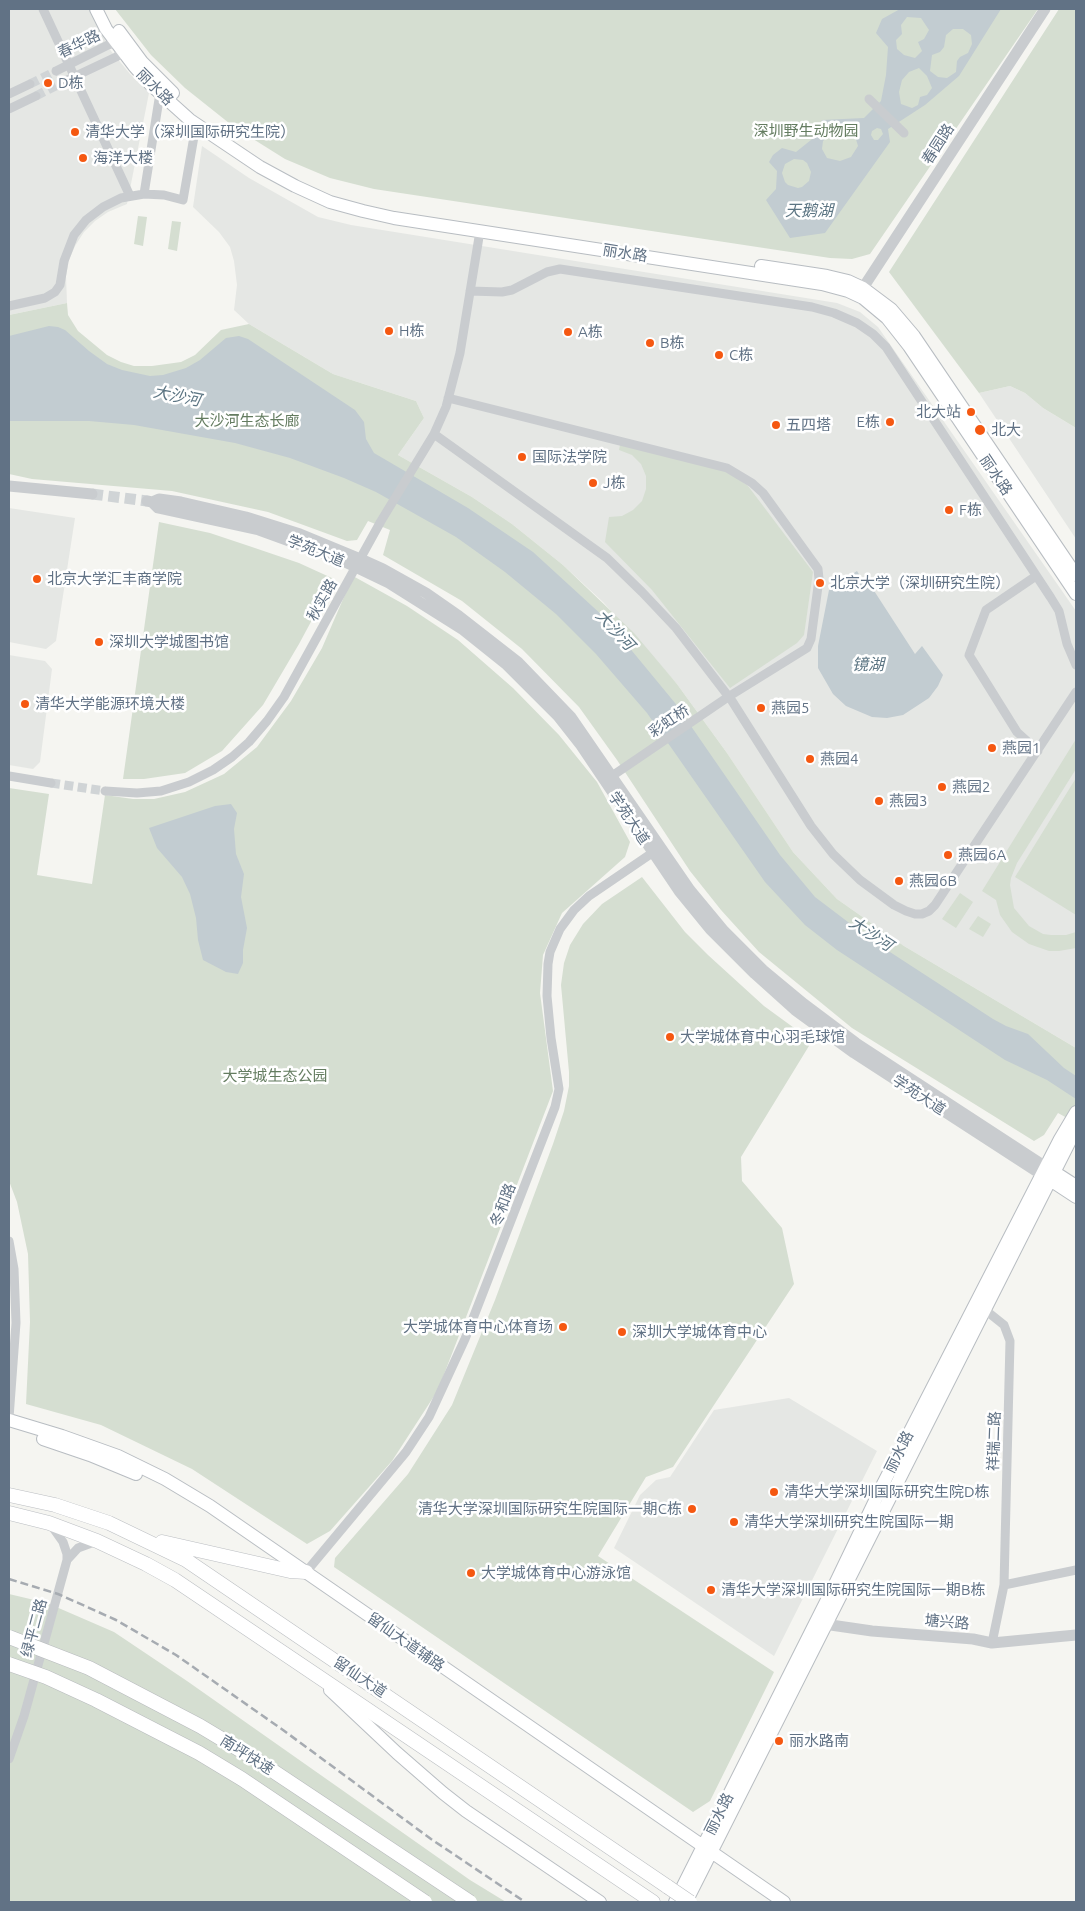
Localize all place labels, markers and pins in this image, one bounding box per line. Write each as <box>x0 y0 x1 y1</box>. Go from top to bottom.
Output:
place label: D栋 <box>58 74 84 92</box>
marker: D栋 <box>42 77 54 89</box>
place label: 清华大学（深圳国际研究生院） <box>85 123 295 141</box>
marker: 清华大学（深圳国际研究生院） <box>69 126 81 138</box>
place label: 海洋大楼 <box>93 149 153 167</box>
marker: 海洋大楼 <box>77 152 89 164</box>
place label: H栋 <box>399 322 424 340</box>
place label: A栋 <box>578 323 603 341</box>
marker: H栋 <box>383 325 395 337</box>
marker: A栋 <box>562 326 574 338</box>
place label: B栋 <box>660 334 685 352</box>
marker: B栋 <box>644 337 656 349</box>
place label: C栋 <box>729 346 753 364</box>
marker: C栋 <box>713 349 725 361</box>
place label: 北大站 <box>916 403 961 421</box>
marker: 北大站 <box>965 406 977 418</box>
place label: E栋 <box>857 413 880 431</box>
place label: 五四塔 <box>786 416 831 434</box>
marker: E栋 <box>884 416 896 428</box>
marker: 五四塔 <box>770 419 782 431</box>
place label: 北大 <box>991 421 1021 439</box>
marker: 北大 <box>973 423 987 437</box>
place label: 国际法学院 <box>532 448 607 466</box>
marker: 国际法学院 <box>516 451 528 463</box>
place label: J栋 <box>603 474 625 492</box>
marker: J栋 <box>587 477 599 489</box>
place label: F栋 <box>959 501 982 519</box>
marker: F栋 <box>943 504 955 516</box>
place label: 北京大学汇丰商学院 <box>47 570 182 588</box>
marker: 北京大学汇丰商学院 <box>31 573 43 585</box>
place label: 北京大学（深圳研究生院） <box>830 574 1010 592</box>
marker: 北京大学（深圳研究生院） <box>814 577 826 589</box>
place label: 深圳大学城图书馆 <box>109 633 229 651</box>
marker: 深圳大学城图书馆 <box>93 636 105 648</box>
place label: 清华大学能源环境大楼 <box>35 695 185 713</box>
marker: 清华大学能源环境大楼 <box>19 698 31 710</box>
place label: 燕园5 <box>771 699 809 717</box>
marker: 燕园5 <box>755 702 767 714</box>
place label: 燕园1 <box>1002 739 1040 757</box>
marker: 燕园1 <box>986 742 998 754</box>
place label: 燕园4 <box>820 750 858 768</box>
marker: 燕园4 <box>804 753 816 765</box>
place label: 燕园2 <box>952 778 990 796</box>
marker: 燕园2 <box>936 781 948 793</box>
place label: 燕园3 <box>889 792 927 810</box>
marker: 燕园3 <box>873 795 885 807</box>
place label: 燕园6A <box>958 846 1006 864</box>
marker: 燕园6A <box>942 849 954 861</box>
place label: 燕园6B <box>909 872 957 890</box>
marker: 燕园6B <box>893 875 905 887</box>
place label: 大学城体育中心羽毛球馆 <box>680 1028 845 1046</box>
marker: 大学城体育中心羽毛球馆 <box>664 1031 676 1043</box>
place label: 大学城体育中心体育场 <box>403 1318 553 1336</box>
marker: 大学城体育中心体育场 <box>557 1321 569 1333</box>
place label: 深圳大学城体育中心 <box>632 1323 767 1341</box>
marker: 深圳大学城体育中心 <box>616 1326 628 1338</box>
place label: 清华大学深圳国际研究生院D栋 <box>784 1483 990 1501</box>
marker: 清华大学深圳国际研究生院D栋 <box>768 1486 780 1498</box>
place label: 清华大学深圳国际研究生院国际一期C栋 <box>418 1500 682 1518</box>
marker: 清华大学深圳国际研究生院国际一期C栋 <box>686 1503 698 1515</box>
place label: 清华大学深圳研究生院国际一期 <box>744 1513 954 1531</box>
marker: 清华大学深圳研究生院国际一期 <box>728 1516 740 1528</box>
place label: 大学城体育中心游泳馆 <box>481 1564 631 1582</box>
marker: 大学城体育中心游泳馆 <box>465 1567 477 1579</box>
place label: 清华大学深圳国际研究生院国际一期B栋 <box>721 1581 986 1599</box>
marker: 清华大学深圳国际研究生院国际一期B栋 <box>705 1584 717 1596</box>
place label: 丽水路南 <box>789 1732 849 1750</box>
marker: 丽水路南 <box>773 1735 785 1747</box>

